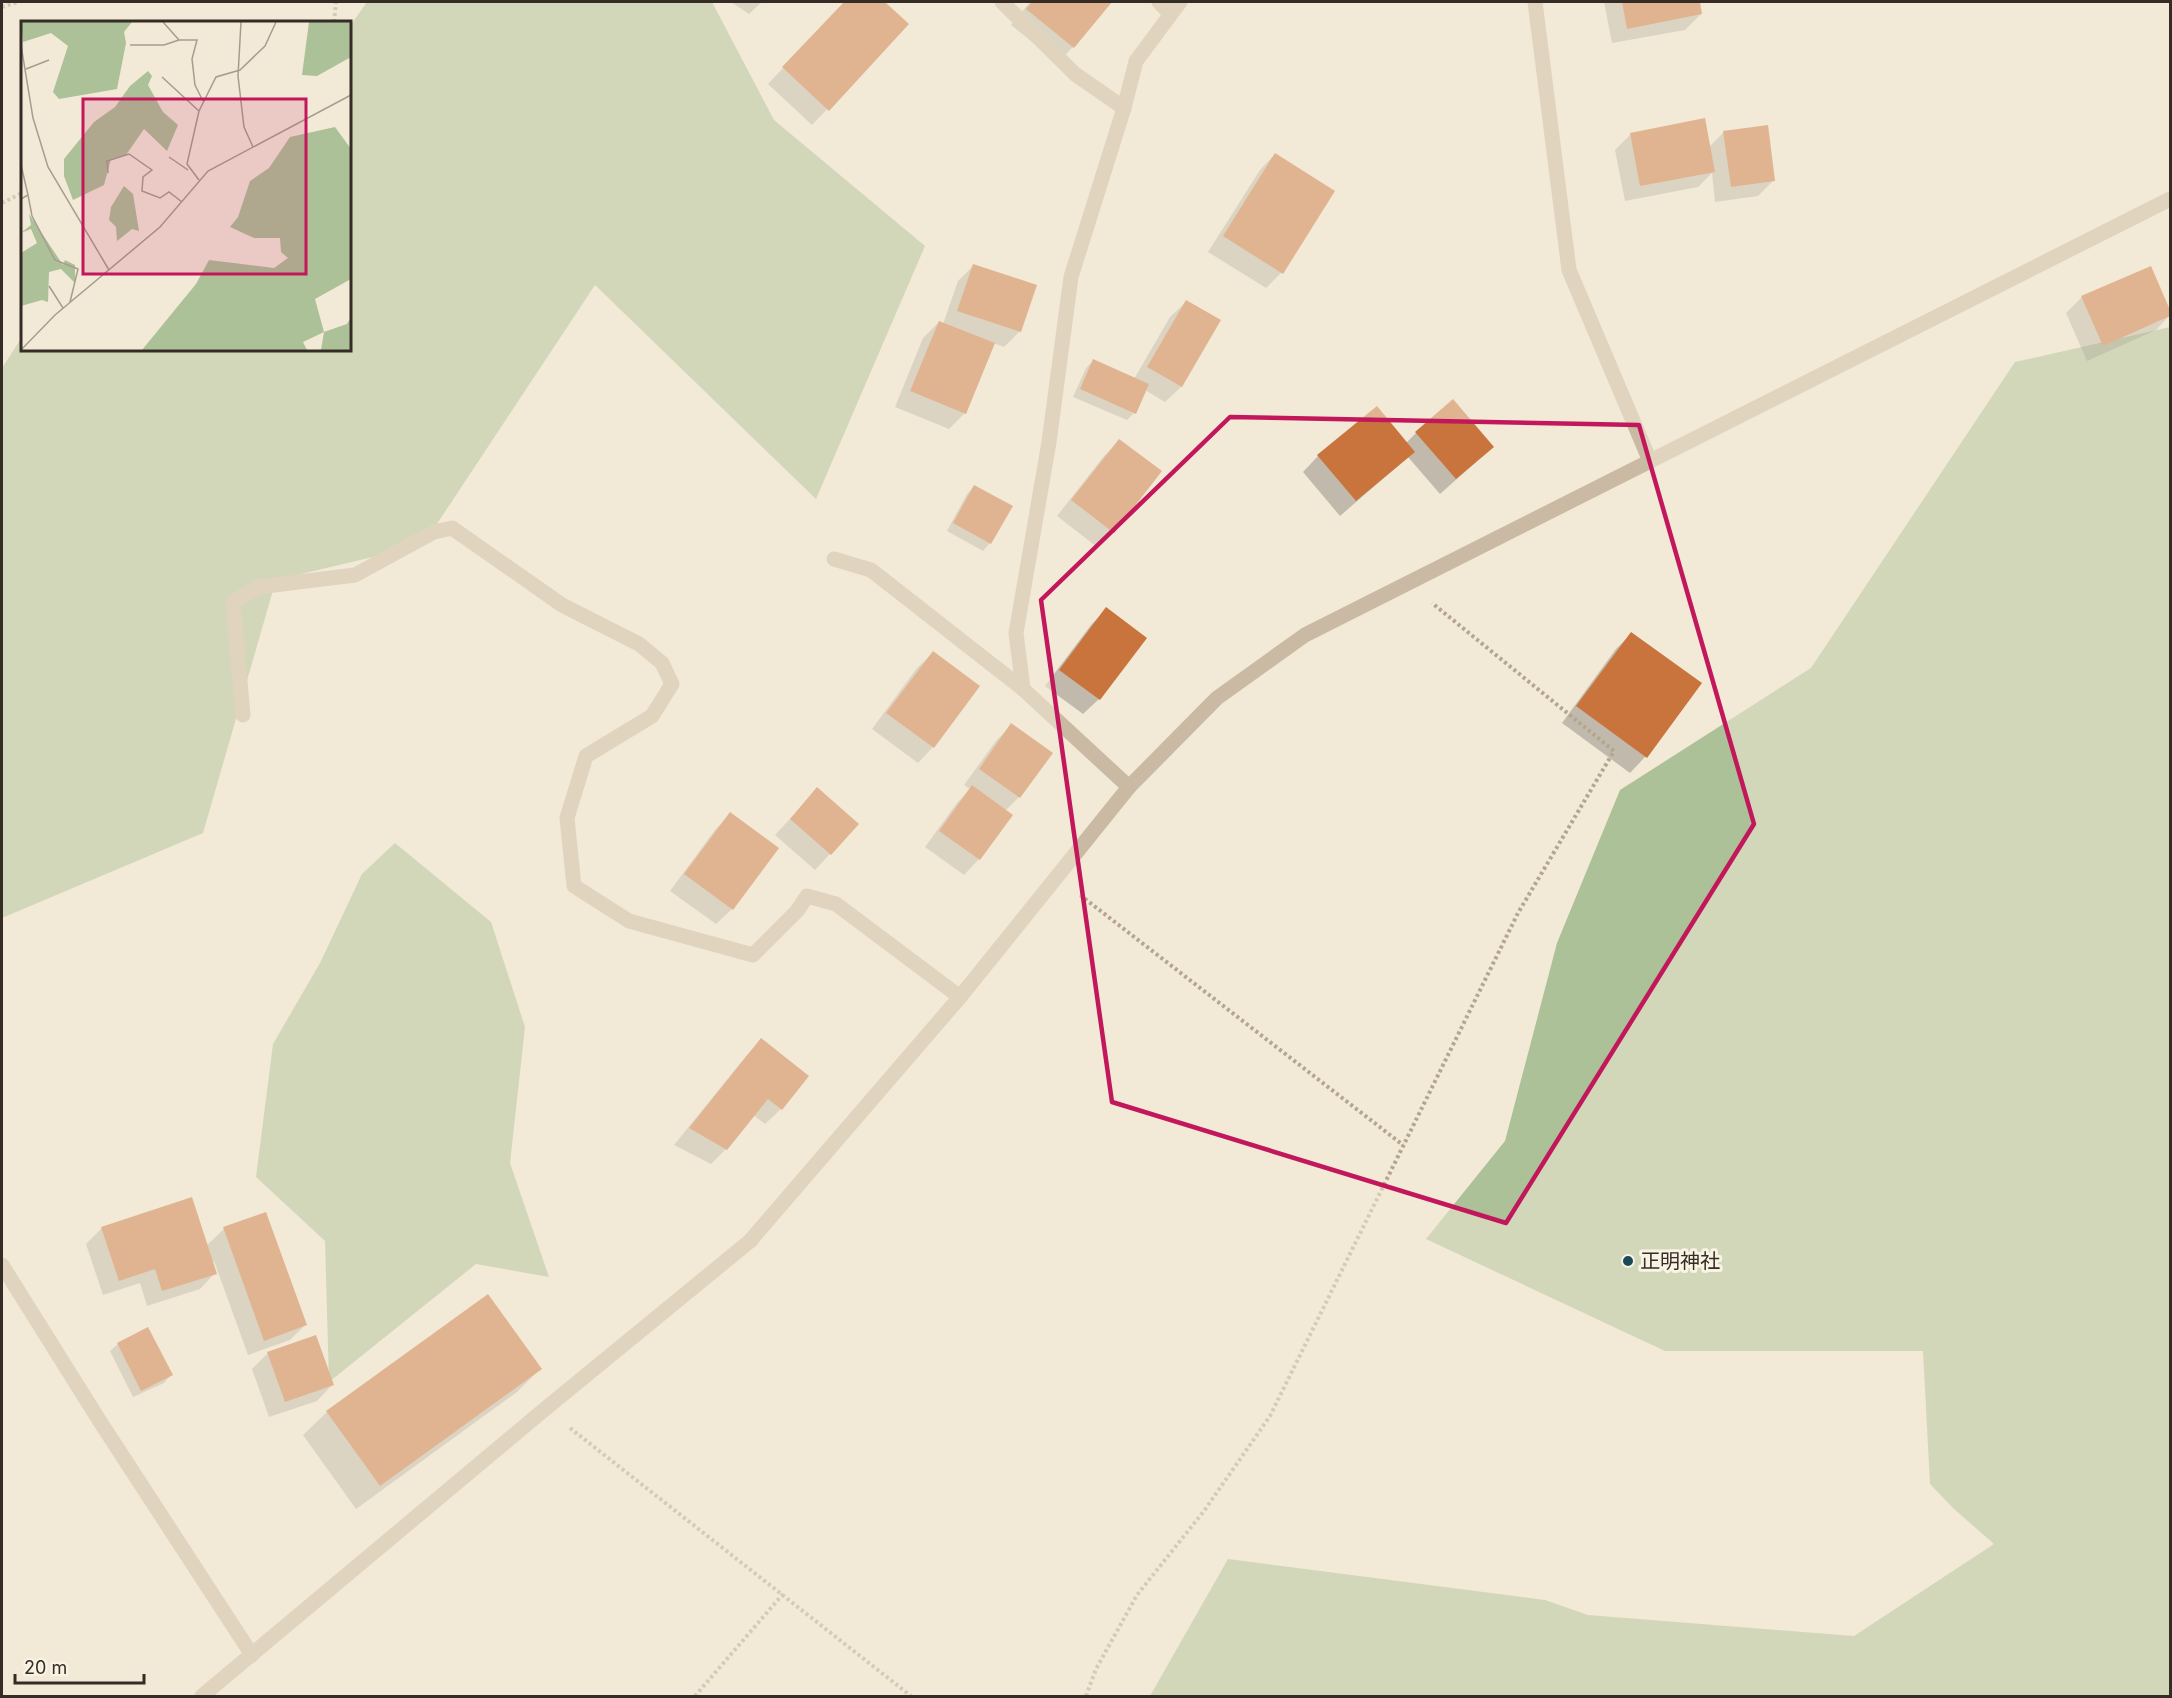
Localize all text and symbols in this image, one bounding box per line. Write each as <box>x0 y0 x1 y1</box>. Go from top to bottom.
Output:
inset map <box>21 21 351 351</box>
place label: 正明神社 <box>1640 1249 1720 1273</box>
marker: 正明神社 <box>1621 1254 1635 1268</box>
scale bar <box>15 1647 144 1685</box>
text: 20 m <box>24 1657 67 1678</box>

